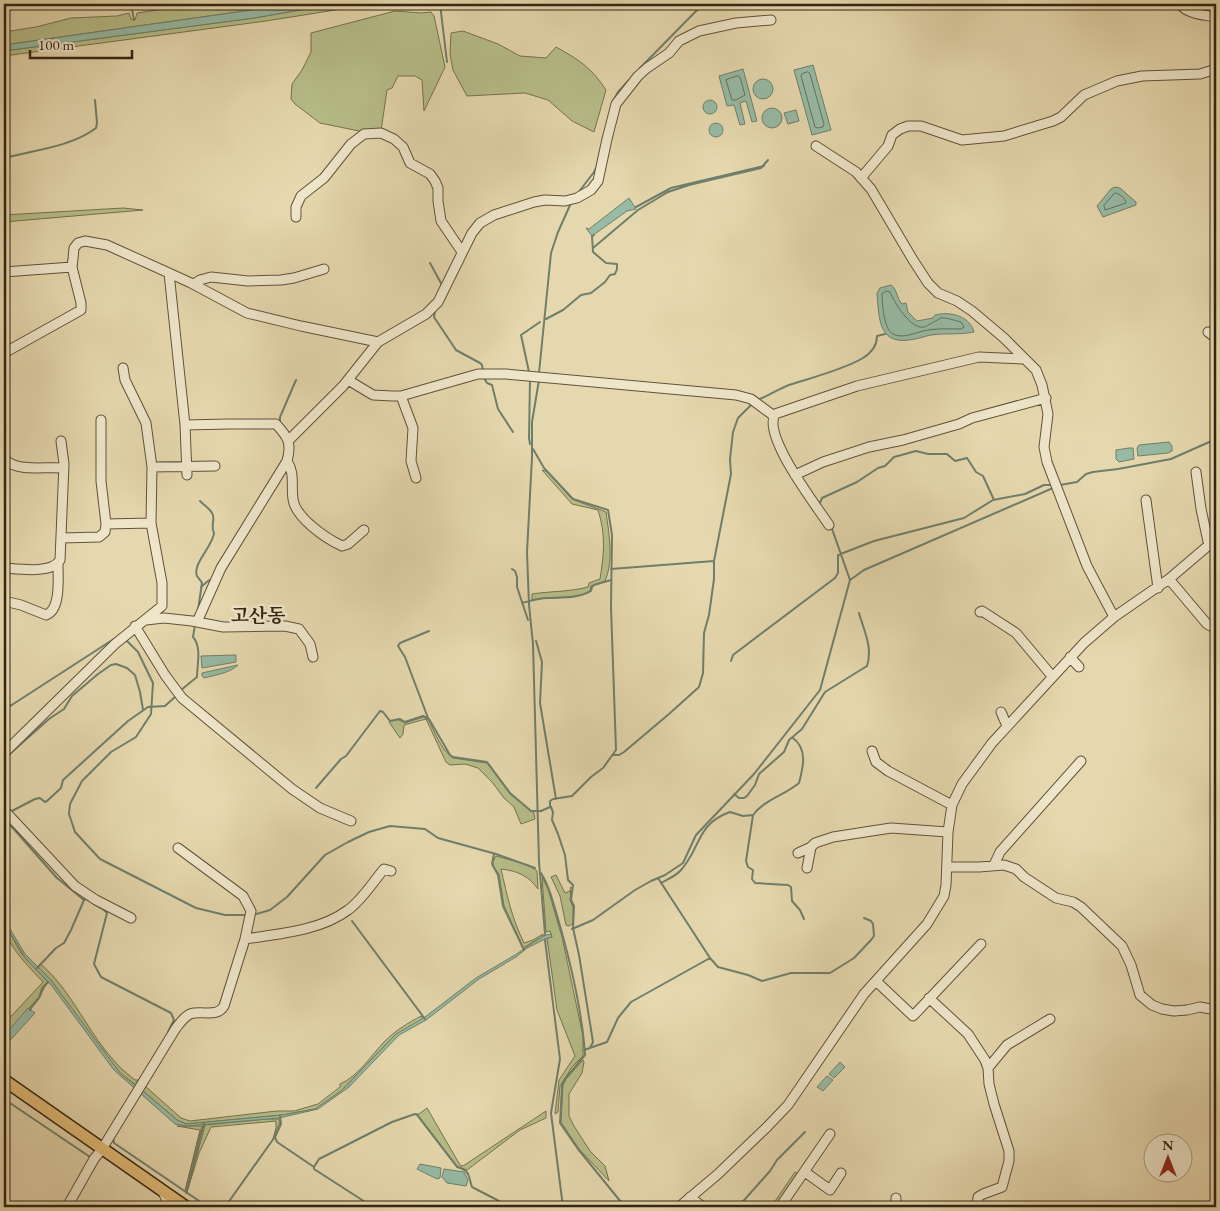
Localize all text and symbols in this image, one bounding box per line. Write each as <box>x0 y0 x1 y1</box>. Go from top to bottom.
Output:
scale bar <box>30 28 132 60</box>
text: 100 m <box>38 35 75 54</box>
district label: 고산동 <box>230 603 286 628</box>
north arrow <box>1142 1134 1192 1184</box>
text: N <box>1162 1136 1174 1154</box>

